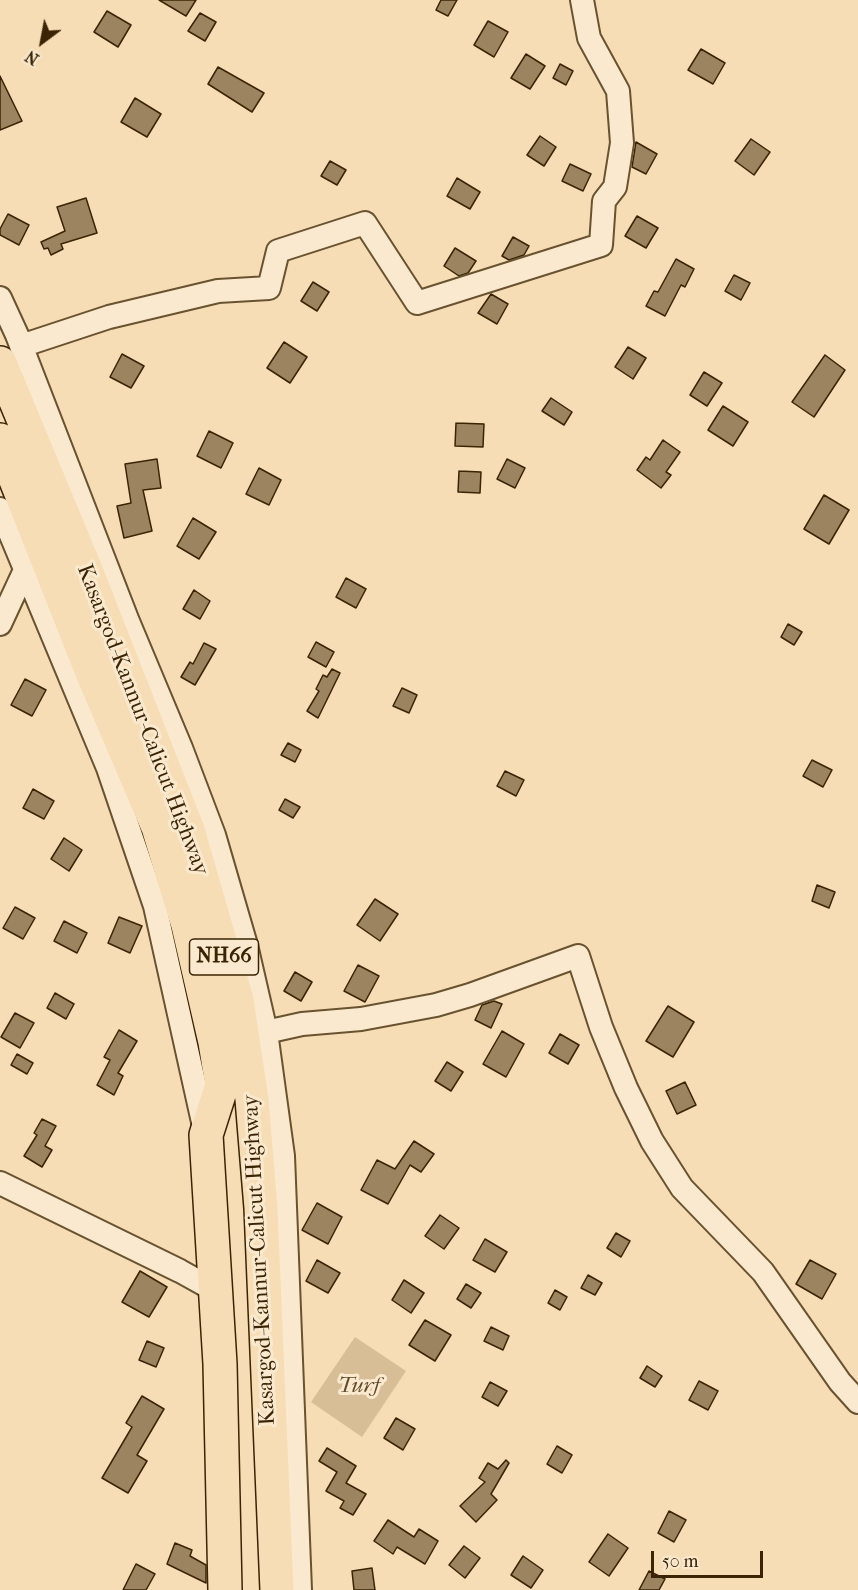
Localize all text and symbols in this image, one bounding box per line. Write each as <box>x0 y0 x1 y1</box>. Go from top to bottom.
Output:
north arrow <box>12 12 72 72</box>
text: N <box>22 46 42 69</box>
street label: Kasargod-Kannur-Calicut Highway <box>70 561 214 879</box>
road number: NH66 <box>190 939 258 975</box>
street label: Kasargod-Kannur-Calicut Highway <box>238 1094 282 1426</box>
park label: Turf <box>338 1374 380 1400</box>
scale bar <box>654 1539 766 1577</box>
text: 50 m <box>662 1551 698 1572</box>

